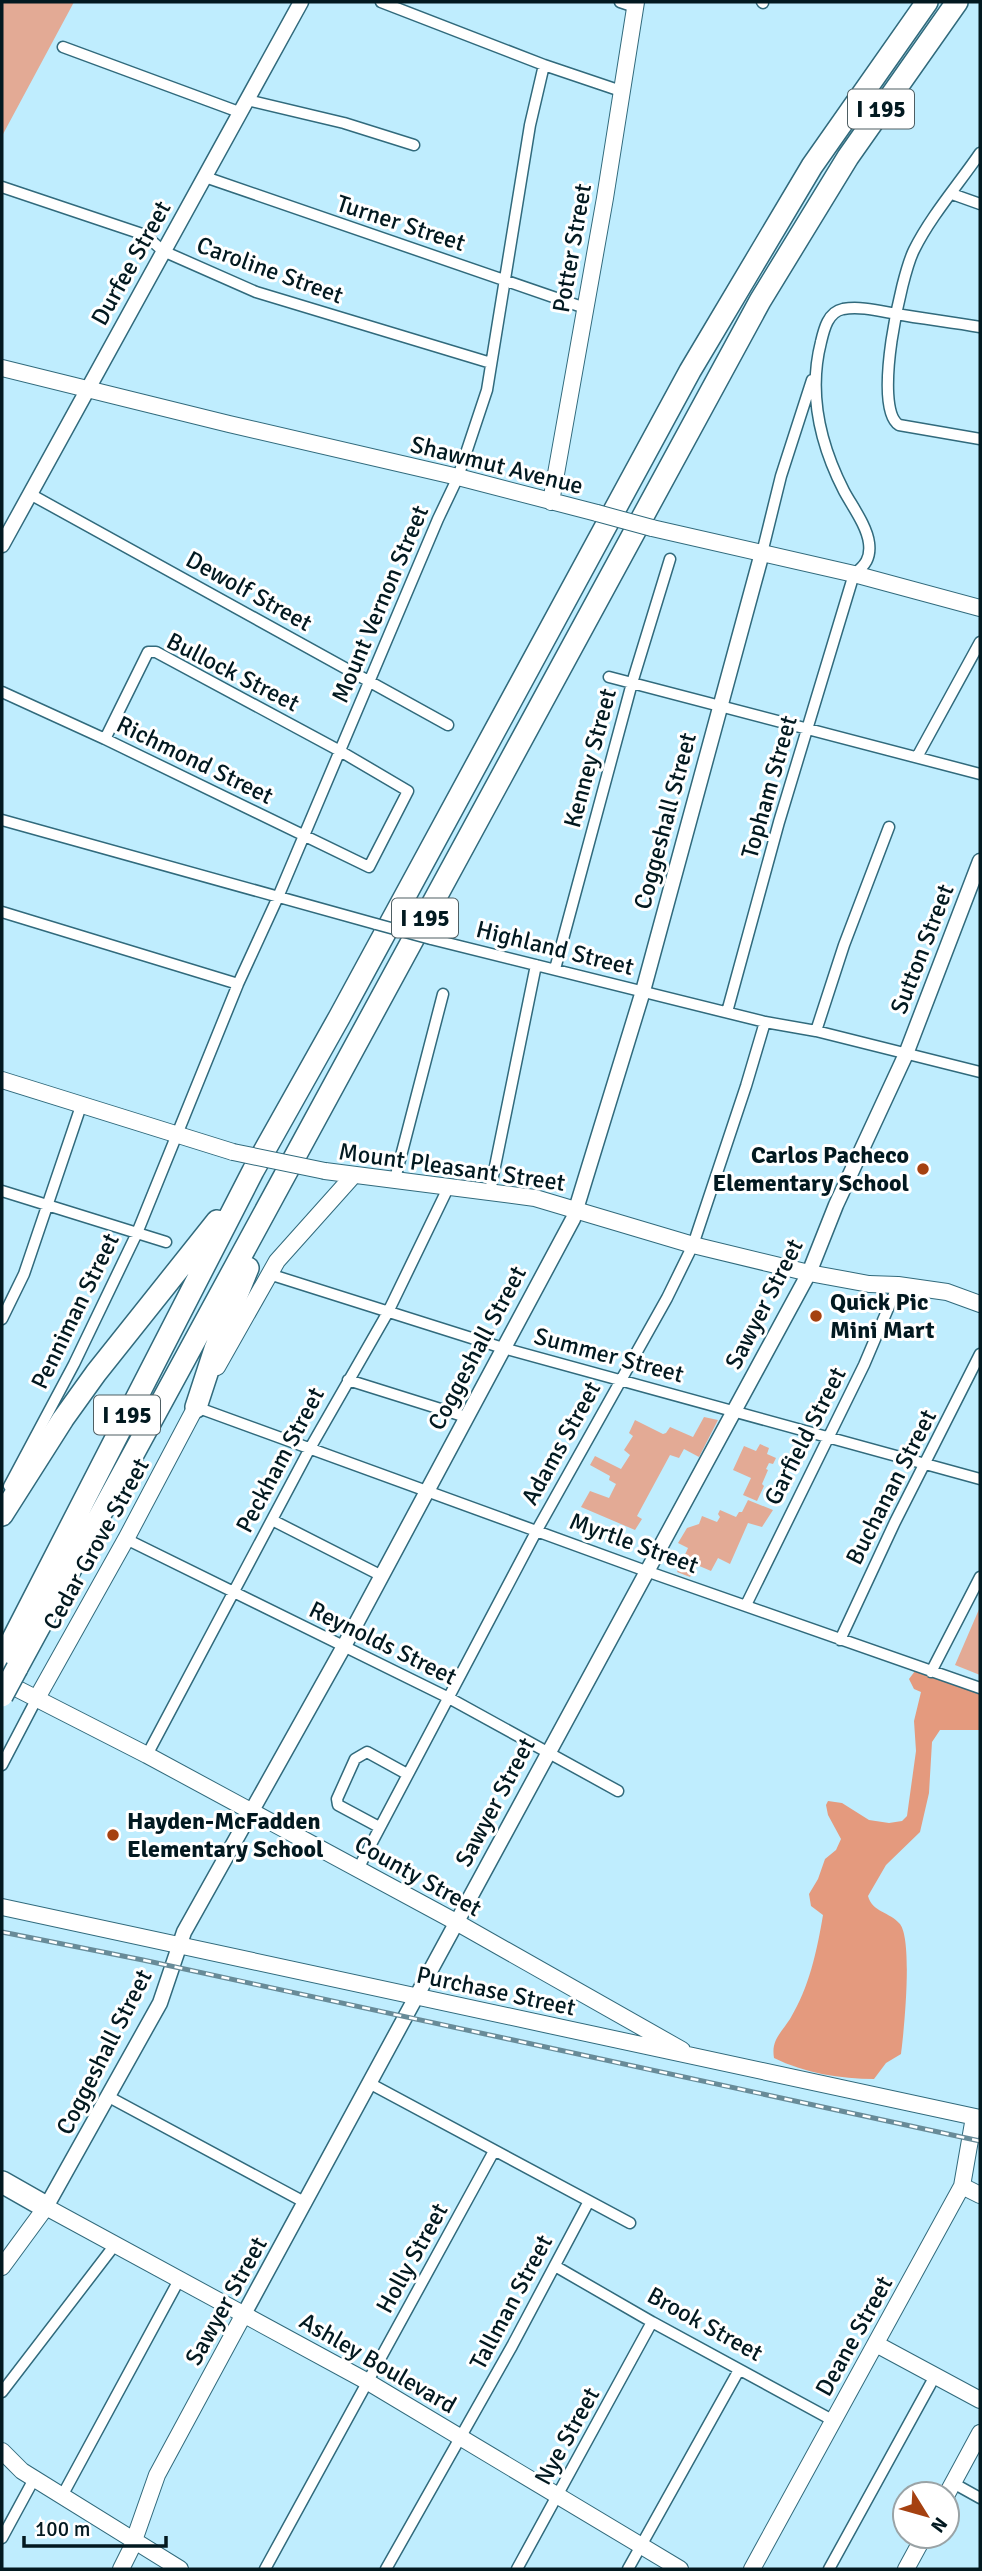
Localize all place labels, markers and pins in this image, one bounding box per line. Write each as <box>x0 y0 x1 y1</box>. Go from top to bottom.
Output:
place label: Carlos Pacheco Elementary School <box>712 1140 909 1198</box>
marker: Carlos Pacheco Elementary School <box>915 1161 931 1177</box>
place label: Quick Pic Mini Mart <box>830 1287 934 1345</box>
marker: Quick Pic Mini Mart <box>808 1308 824 1324</box>
place label: Hayden-McFadden Elementary School <box>127 1806 324 1864</box>
marker: Hayden-McFadden Elementary School <box>105 1827 121 1843</box>

